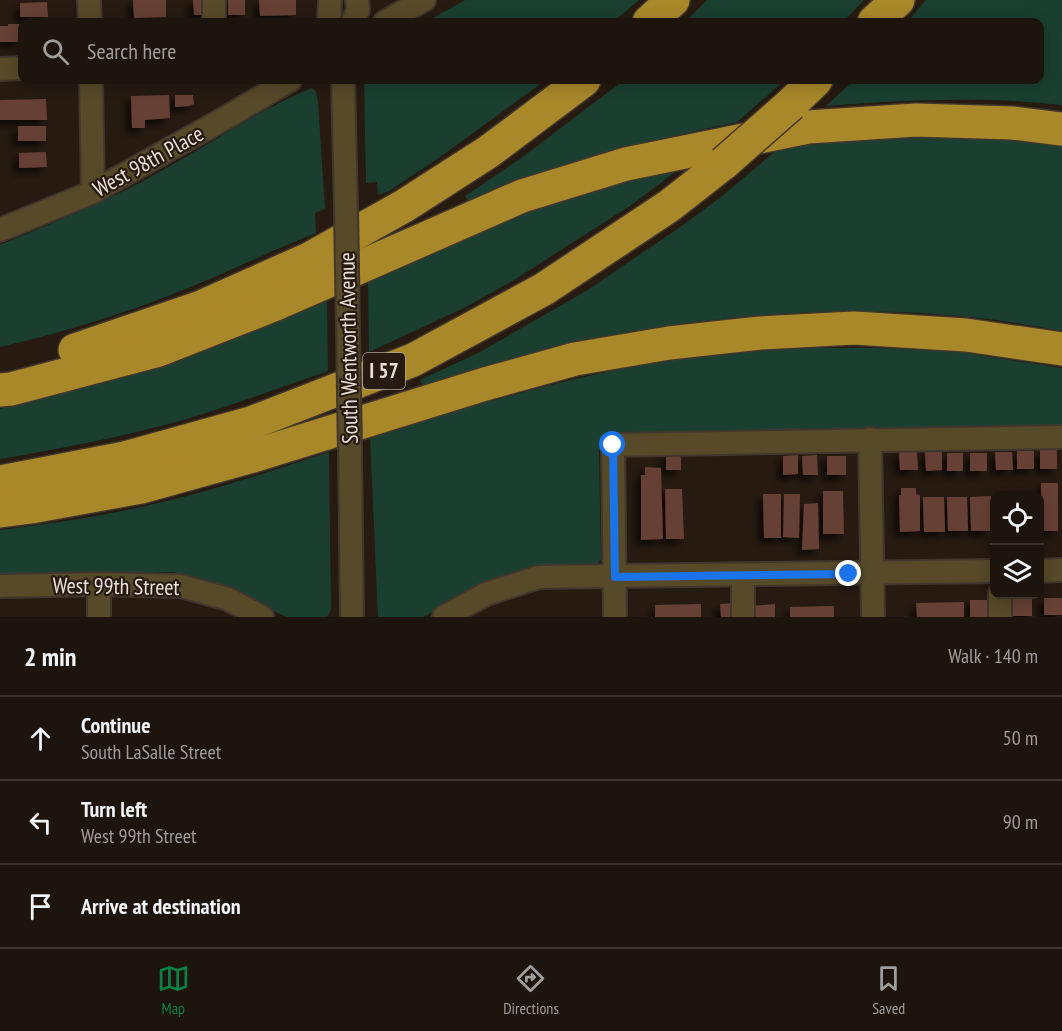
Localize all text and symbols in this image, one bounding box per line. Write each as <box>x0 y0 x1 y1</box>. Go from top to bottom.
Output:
search box <box>18 18 1044 84</box>
icon: search <box>39 35 72 68</box>
text: Search here <box>87 37 176 65</box>
street label: West 98th Place <box>88 119 208 203</box>
street label: South Wentworth Avenue <box>332 252 364 444</box>
road number: I 57 <box>363 353 405 389</box>
route start <box>599 431 625 457</box>
map controls <box>990 491 1044 599</box>
button: locate <box>990 491 1044 545</box>
button: layers <box>990 545 1044 599</box>
route end <box>835 560 861 586</box>
street label: West 99th Street <box>52 571 180 601</box>
text: 2 min <box>24 640 77 673</box>
text: Walk · 140 m <box>948 643 1038 669</box>
text: Continue <box>81 711 151 739</box>
icon: ahead <box>24 722 57 755</box>
text: 50 m <box>1003 725 1038 751</box>
text: South LaSalle Street <box>81 739 221 765</box>
text: Turn left <box>81 795 147 823</box>
icon: left <box>24 806 57 839</box>
text: 90 m <box>1003 809 1038 835</box>
text: West 99th Street <box>81 823 196 849</box>
icon: arrive <box>24 890 57 923</box>
text: Arrive at destination <box>81 892 241 920</box>
tab: Map <box>157 962 190 1018</box>
tab: Directions <box>503 962 559 1018</box>
tab: Saved <box>872 962 905 1018</box>

